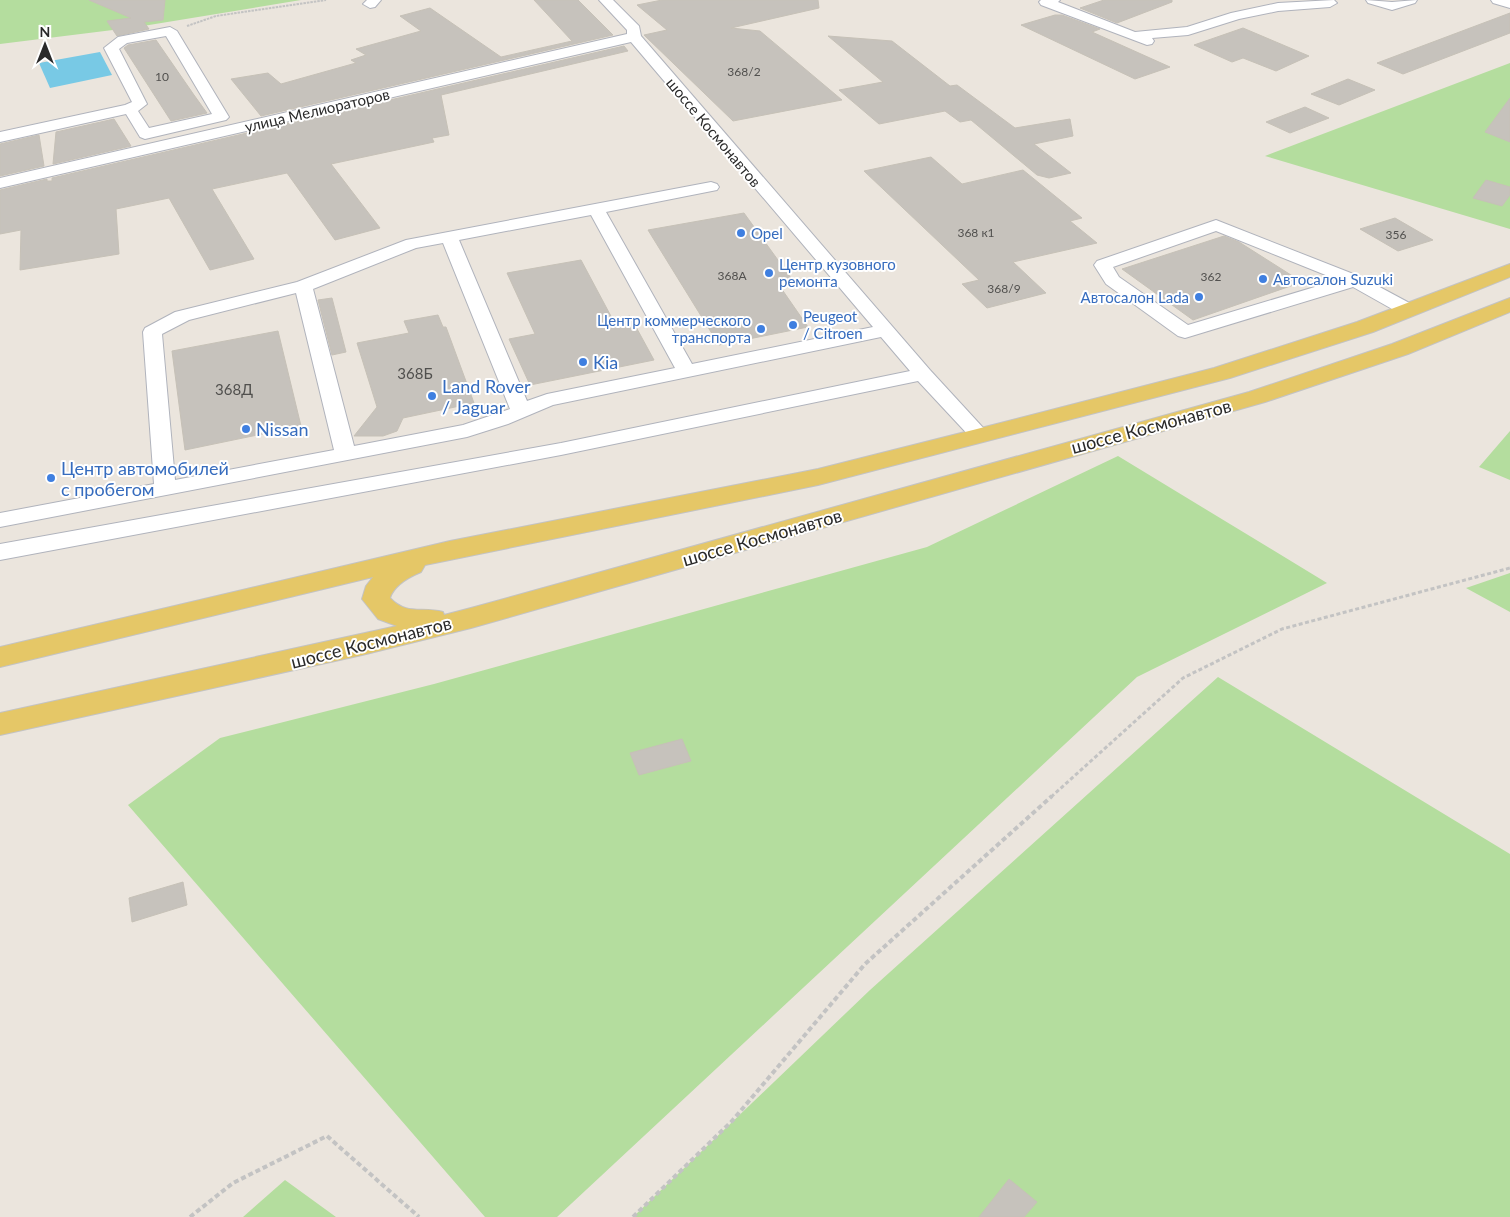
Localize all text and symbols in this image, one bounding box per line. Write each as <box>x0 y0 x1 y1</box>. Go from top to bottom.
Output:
north arrow <box>20 20 70 70</box>
text: N <box>40 23 50 40</box>
house number: 368/2 <box>727 64 761 79</box>
house number: 10 <box>155 69 169 84</box>
street label: шоссе Космонавтов <box>663 74 765 190</box>
street label: улица Мелиораторов <box>243 85 391 135</box>
place label: Opel <box>751 224 783 242</box>
house number: 368 к1 <box>957 225 995 240</box>
marker: Opel <box>735 227 747 239</box>
house number: 356 <box>1386 227 1406 242</box>
place label: Центр кузовного ремонта <box>779 255 896 290</box>
marker: Центр кузовного ремонта <box>763 267 775 279</box>
house number: 368А <box>718 268 747 283</box>
house number: 362 <box>1201 269 1221 284</box>
place label: Автосалон Suzuki <box>1273 270 1393 288</box>
marker: Автосалон Suzuki <box>1257 273 1269 285</box>
house number: 368/9 <box>987 281 1021 296</box>
place label: Автосалон Lada <box>1081 288 1189 306</box>
marker: Автосалон Lada <box>1193 291 1205 303</box>
place label: Peugeot / Citroen <box>803 307 863 342</box>
place label: Центр коммерческого транспорта <box>597 311 751 346</box>
marker: Peugeot / Citroen <box>787 319 799 331</box>
marker: Центр коммерческого транспорта <box>755 323 767 335</box>
place label: Kia <box>593 351 618 373</box>
marker: Kia <box>577 356 589 368</box>
house number: 368Б <box>397 364 433 382</box>
place label: Land Rover / Jaguar <box>442 375 531 418</box>
house number: 368Д <box>215 380 253 398</box>
marker: Land Rover / Jaguar <box>426 390 438 402</box>
street label: шоссе Космонавтов <box>1069 394 1234 458</box>
place label: Nissan <box>256 418 309 440</box>
marker: Nissan <box>240 423 252 435</box>
place label: Центр автомобилей с пробегом <box>61 457 229 500</box>
marker: Центр автомобилей с пробегом <box>45 472 57 484</box>
street label: шоссе Космонавтов <box>680 504 844 570</box>
street label: шоссе Космонавтов <box>288 611 454 673</box>

